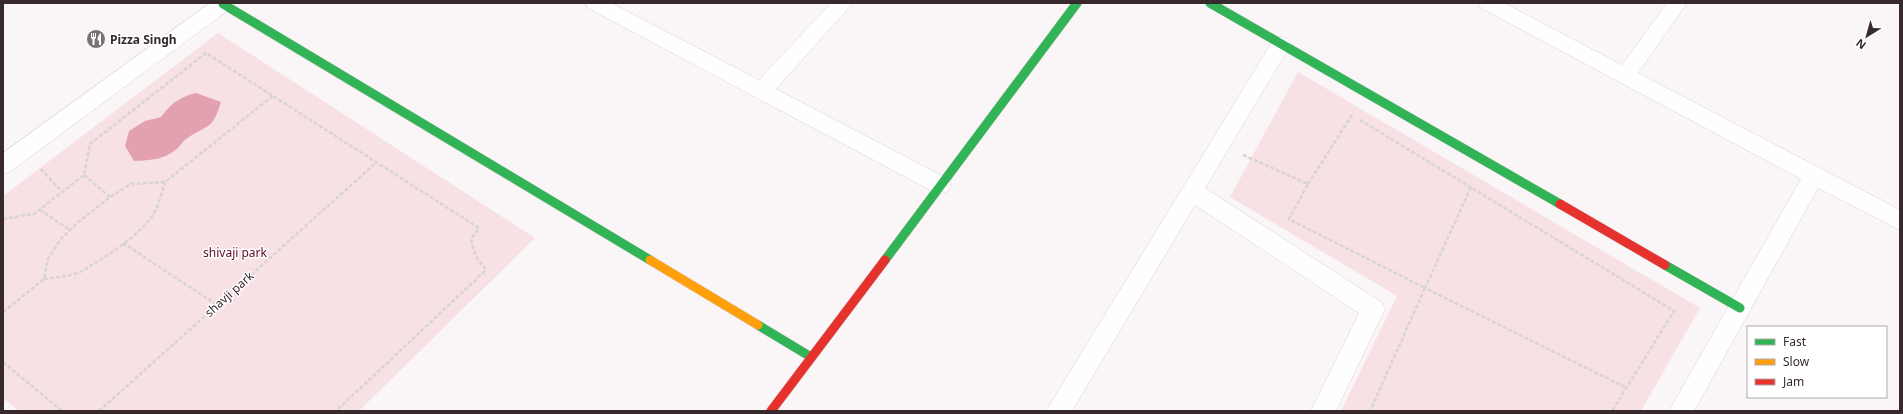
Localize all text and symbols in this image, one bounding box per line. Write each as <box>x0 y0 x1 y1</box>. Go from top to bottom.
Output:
north arrow <box>1847 16 1887 56</box>
restaurant icon: Pizza Singh <box>85 28 107 50</box>
place label: Pizza Singh <box>110 31 177 48</box>
text: N <box>1853 36 1869 53</box>
park label: shivaji park <box>203 244 268 261</box>
street label: shavji park <box>201 267 258 321</box>
legend <box>1747 326 1887 398</box>
text: Fast <box>1783 333 1807 350</box>
text: Slow <box>1783 353 1810 370</box>
text: Jam <box>1782 373 1804 390</box>

